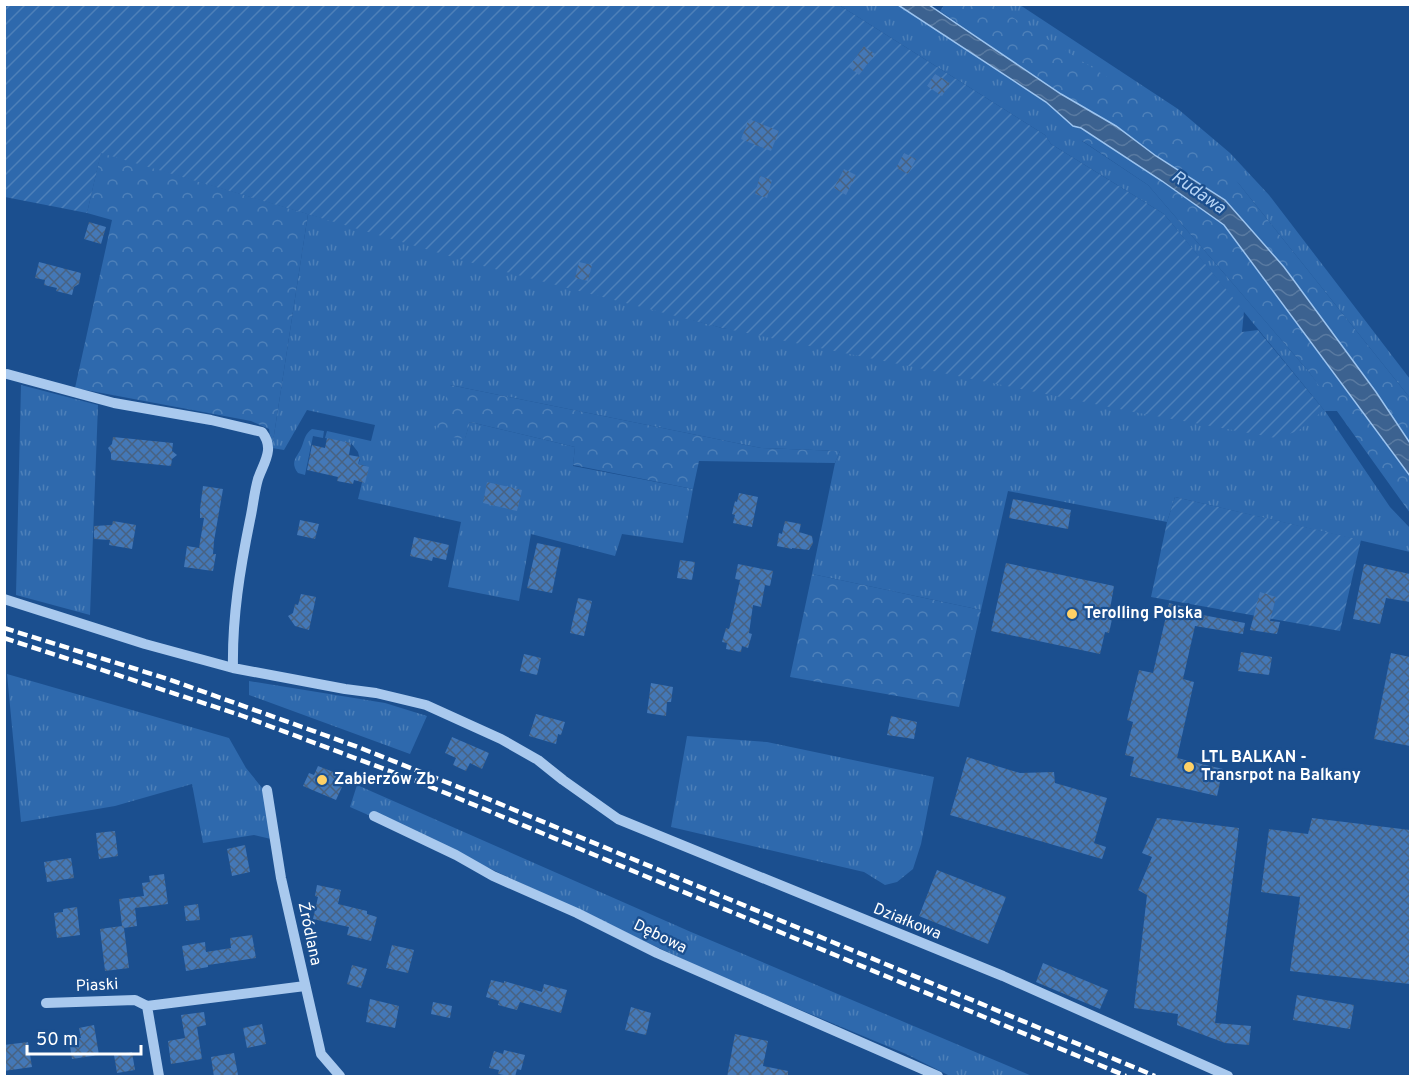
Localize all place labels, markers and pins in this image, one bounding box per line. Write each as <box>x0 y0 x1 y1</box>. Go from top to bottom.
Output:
place label: Terolling Polska <box>1084 604 1202 624</box>
marker: Terolling Polska <box>1065 607 1079 621</box>
place label: LTL BALKAN - Transrpot na Balkany <box>1201 748 1361 786</box>
marker: LTL BALKAN - Transrpot na Balkany <box>1182 760 1196 774</box>
place label: Zabierzów Zb <box>334 770 435 790</box>
marker: Zabierzów Zb <box>315 773 329 787</box>

